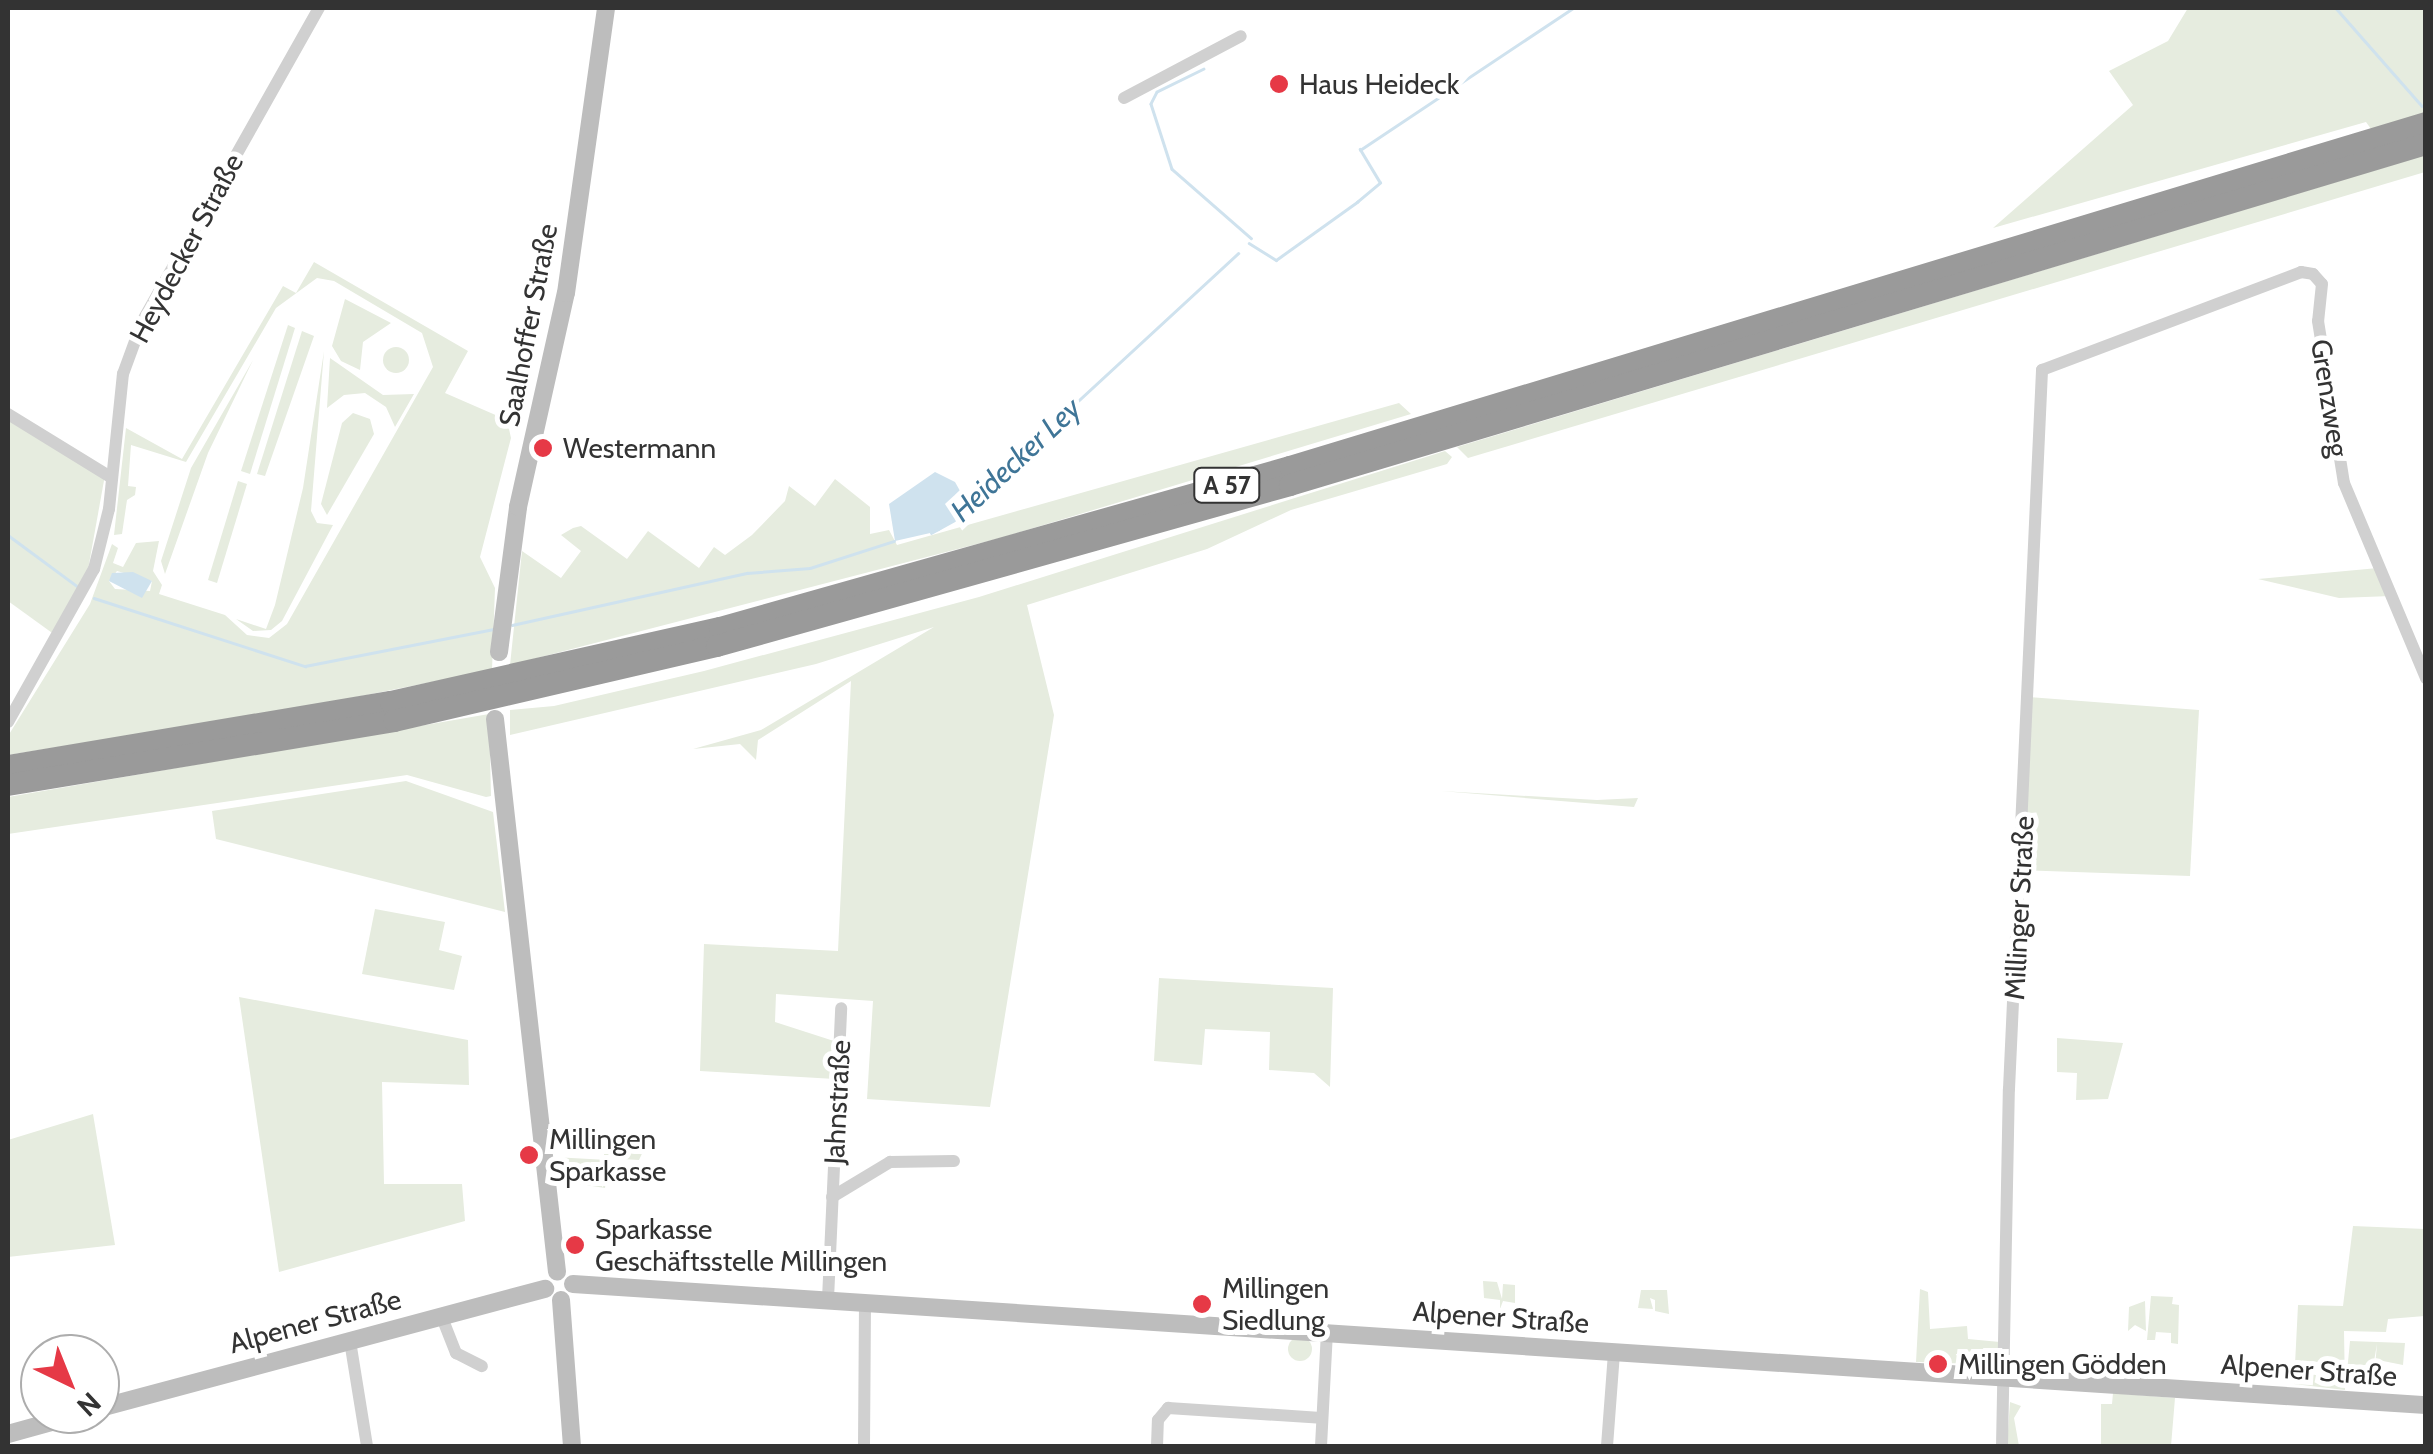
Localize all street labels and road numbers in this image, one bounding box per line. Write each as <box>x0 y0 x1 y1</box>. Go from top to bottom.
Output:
street label: Heydecker Straße <box>122 148 250 348</box>
street label: Saalhoffer Straße <box>492 221 564 429</box>
street label: Grenzweg <box>2304 337 2356 459</box>
road number: A 57 <box>1192 465 1262 505</box>
street label: Millinger Straße <box>1997 815 2041 1001</box>
street label: Jahnstraße <box>817 1039 857 1165</box>
street label: Alpener Straße <box>225 1282 405 1360</box>
street label: Alpener Straße <box>1412 1294 1590 1340</box>
street label: Alpener Straße <box>2220 1347 2398 1393</box>

